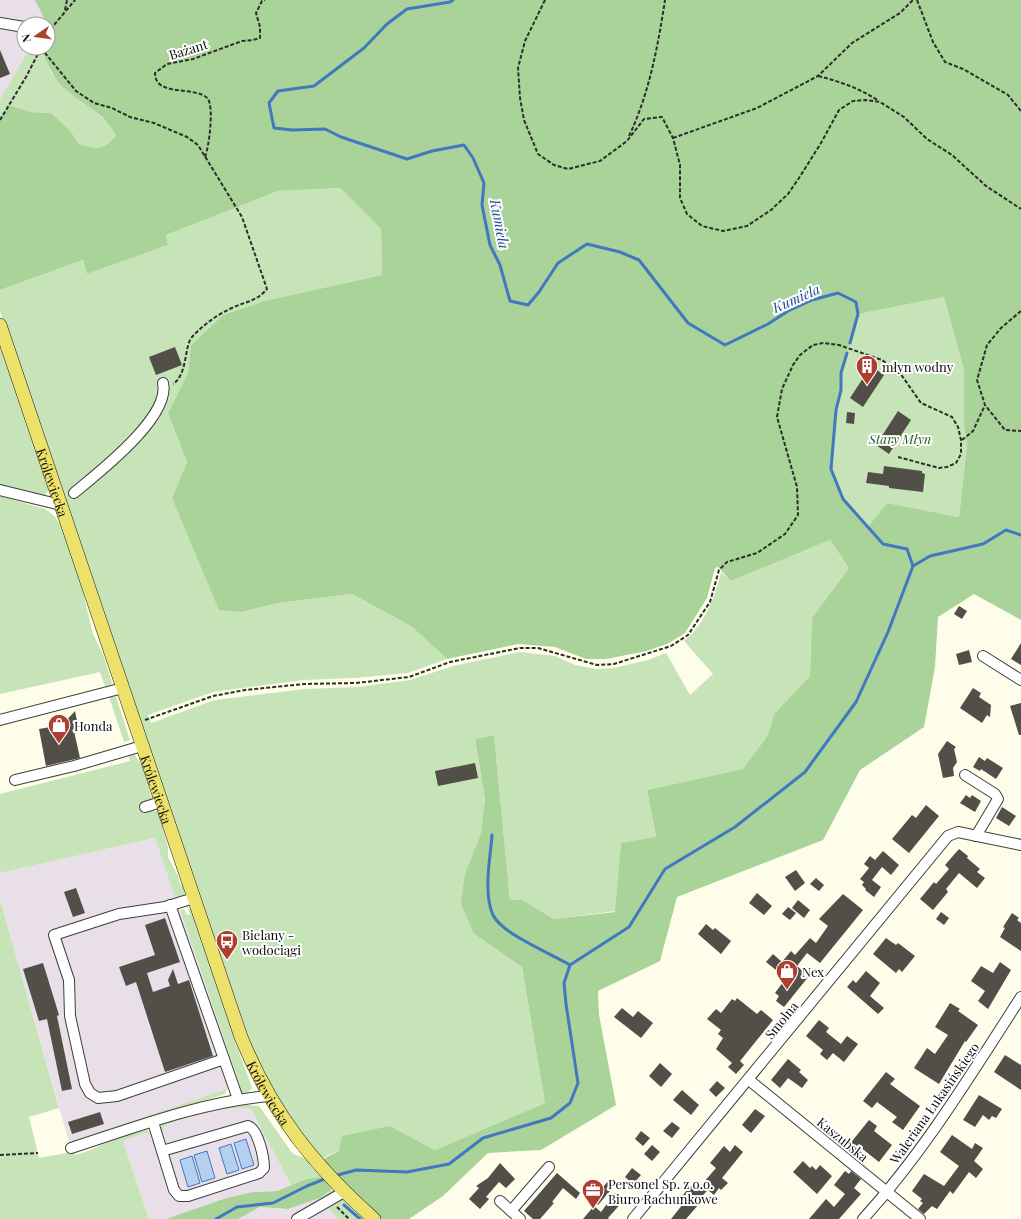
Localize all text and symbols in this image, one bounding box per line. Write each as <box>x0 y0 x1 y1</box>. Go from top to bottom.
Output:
north arrow <box>16 16 56 56</box>
text: N <box>18 33 34 44</box>
street label: Bażant <box>167 35 210 63</box>
water label: Kumiela <box>486 197 514 250</box>
water label: Kumiela <box>768 279 823 317</box>
building icon: młyn wodny <box>854 353 880 386</box>
place label: młyn wodny <box>882 358 954 375</box>
park label: Stary Młyn <box>868 430 931 447</box>
street label: Królewiecka <box>34 446 73 519</box>
shop icon: Honda <box>46 712 72 745</box>
place label: Honda <box>74 717 113 734</box>
street label: Królewiecka <box>138 753 177 826</box>
place label: Bielany - wodociągi <box>242 926 301 958</box>
bus stop icon: Bielany - wodociągi <box>214 928 240 961</box>
shop icon: Nex <box>774 958 800 991</box>
place label: Nex <box>802 963 824 980</box>
street label: Smolna <box>761 997 802 1042</box>
street label: Waleriana Łukasińskiego <box>885 1039 982 1168</box>
street label: Królewiecka <box>244 1058 294 1129</box>
street label: Kaszubska <box>814 1113 873 1165</box>
place label: Personel Sp. z o.o. Biuro Rachunkowe <box>608 1175 718 1207</box>
office icon: Personel Sp. z o.o. Biuro Rachunkowe <box>580 1177 606 1210</box>

